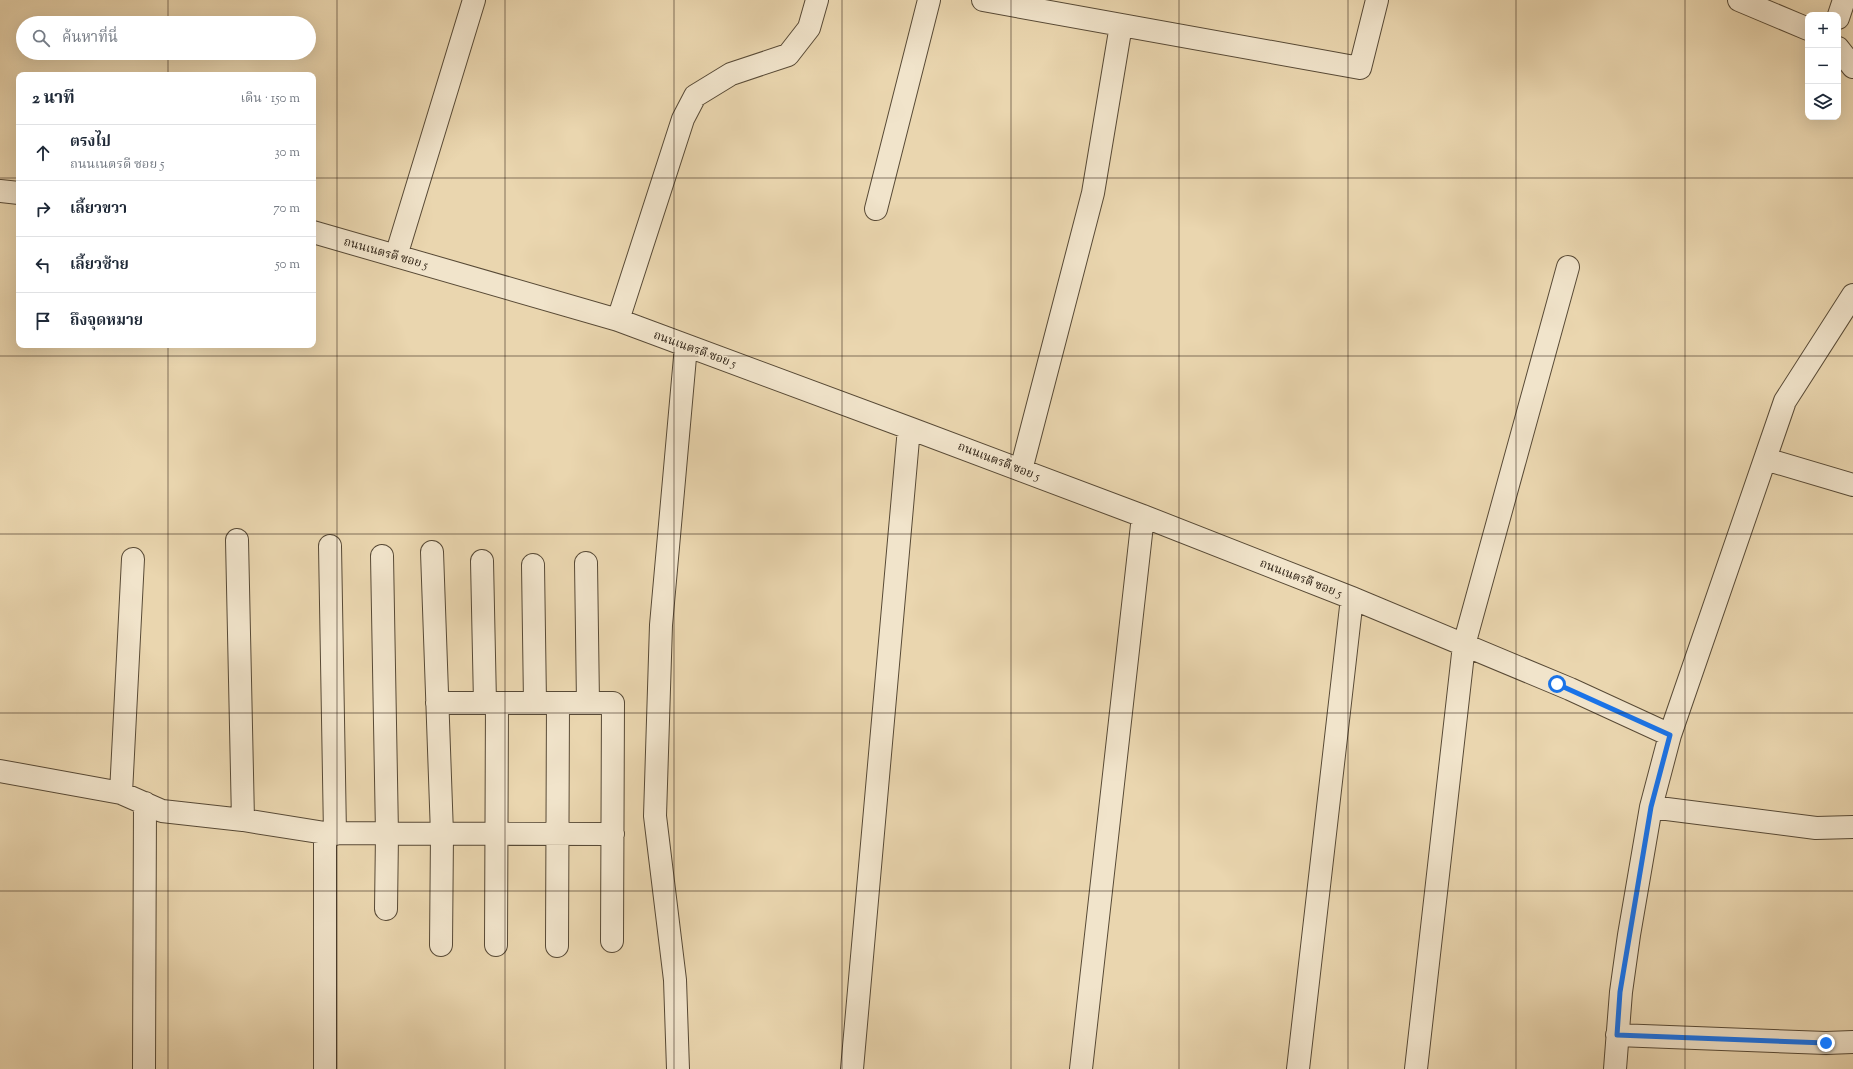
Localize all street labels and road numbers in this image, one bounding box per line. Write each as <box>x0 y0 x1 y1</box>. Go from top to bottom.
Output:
street label: ถนนเนตรดี ซอย 5 <box>341 233 430 275</box>
street label: ถนนเนตรดี ซอย 5 <box>651 327 739 373</box>
street label: ถนนเนตรดี ซอย 5 <box>955 438 1043 486</box>
street label: ถนนเนตรดี ซอย 5 <box>1257 555 1345 603</box>

